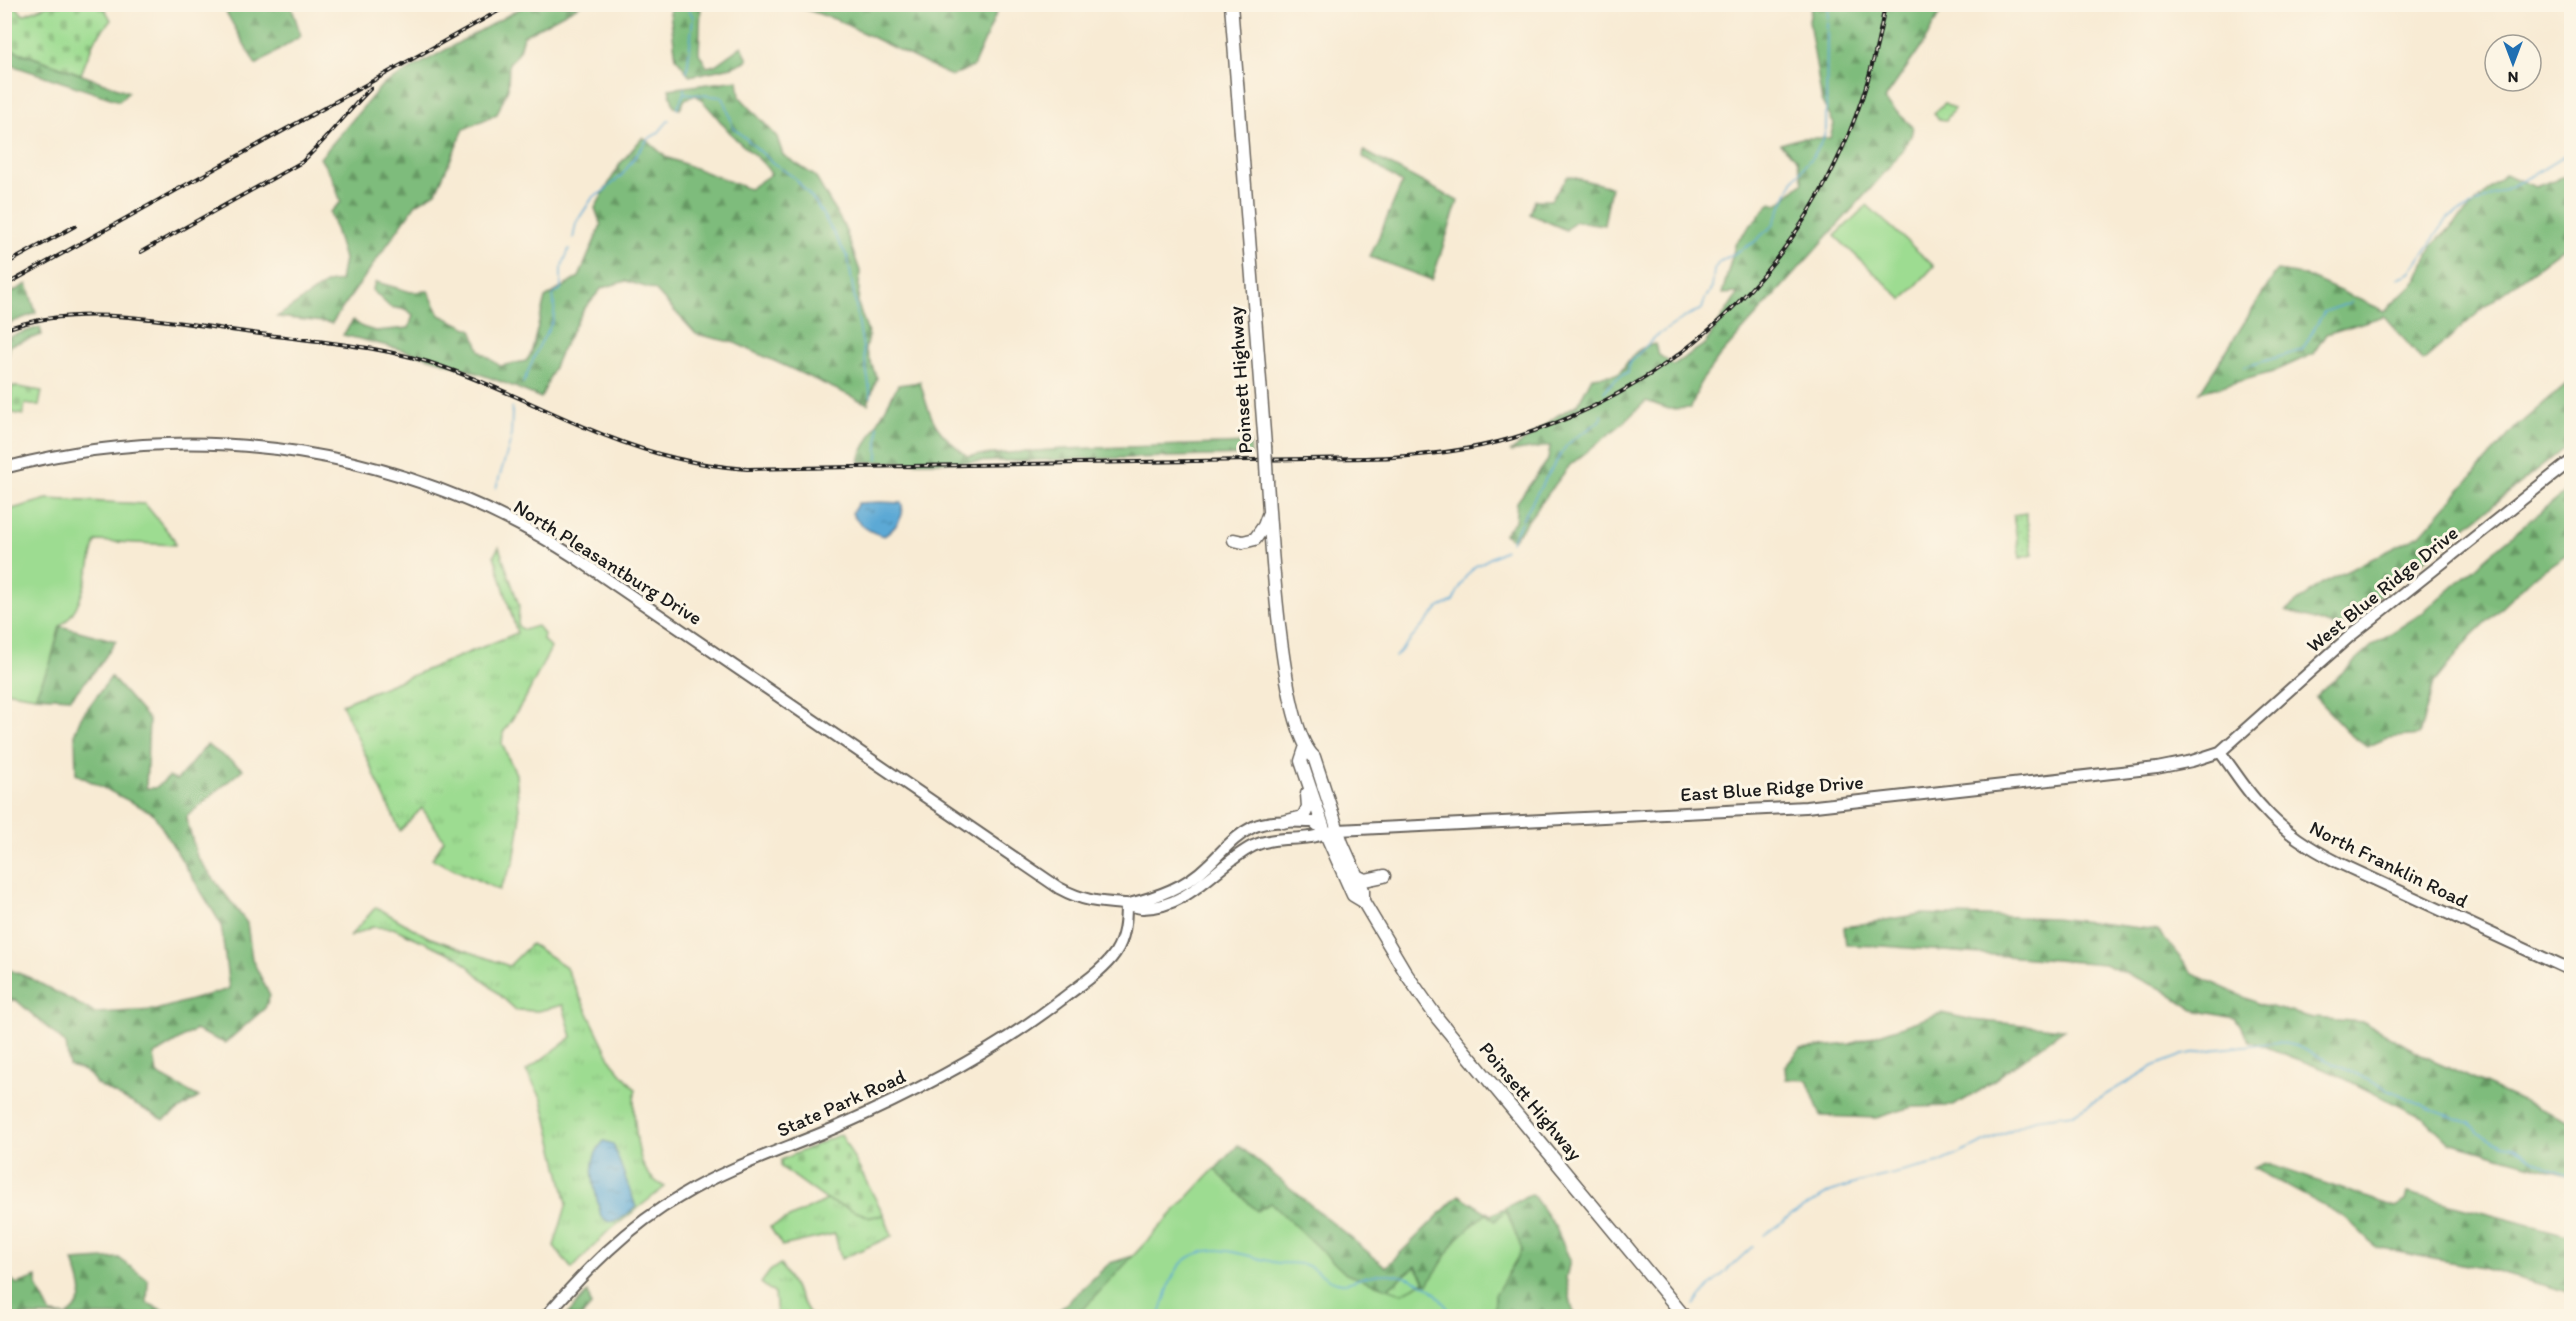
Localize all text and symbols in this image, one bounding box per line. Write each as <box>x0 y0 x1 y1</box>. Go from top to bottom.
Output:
north arrow <box>2483 33 2543 93</box>
text: N <box>2508 68 2518 87</box>
street label: Poinsett Highway <box>1223 305 1257 454</box>
street label: North Pleasantburg Drive <box>509 494 707 630</box>
street label: West Blue Ridge Drive <box>2301 521 2463 657</box>
street label: East Blue Ridge Drive <box>1680 770 1864 806</box>
street label: North Franklin Road <box>2306 815 2472 913</box>
street label: Poinsett Highway <box>1474 1037 1588 1166</box>
street label: State Park Road <box>773 1064 909 1142</box>

